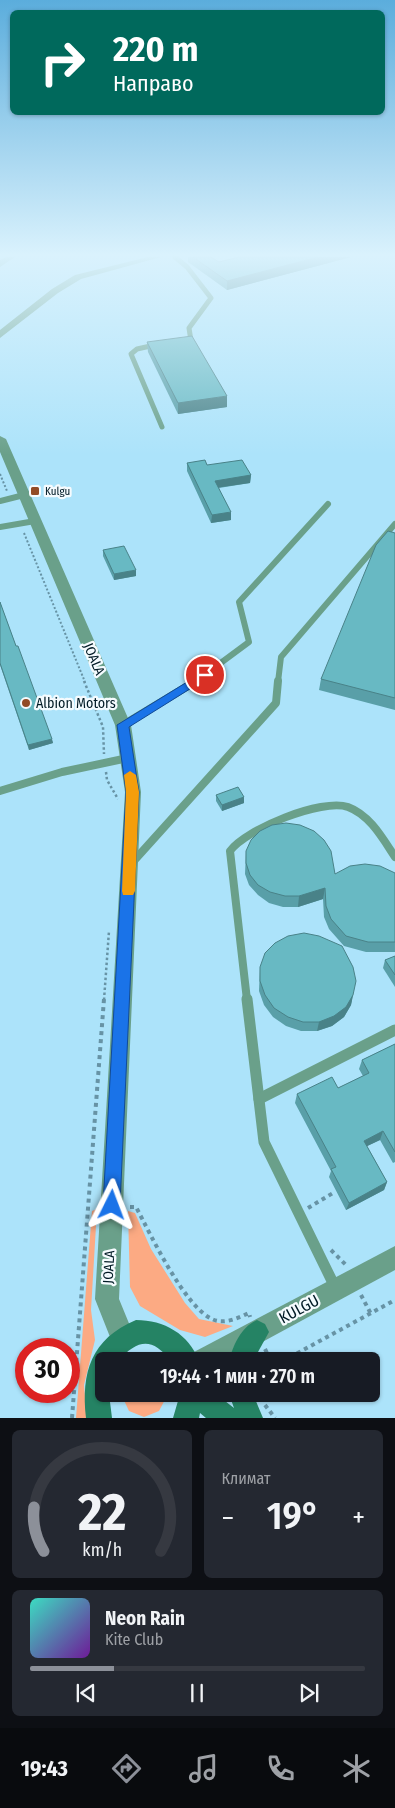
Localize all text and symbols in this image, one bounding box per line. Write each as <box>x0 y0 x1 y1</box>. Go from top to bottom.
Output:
text: 220 m <box>113 28 199 70</box>
icon: right <box>30 30 95 95</box>
text: Направо <box>113 70 194 97</box>
marker: Kulgu <box>29 485 41 497</box>
place label: Kulgu <box>45 485 70 498</box>
street label: JOALA <box>80 640 109 678</box>
pin <box>184 654 226 696</box>
icon: arrive <box>191 661 219 689</box>
place label: Albion Motors <box>36 695 116 712</box>
marker: Albion Motors <box>20 697 32 709</box>
position arrow <box>85 1178 137 1230</box>
street label: JOALA <box>100 1249 118 1284</box>
street label: KULGU <box>276 1291 322 1327</box>
speed limit sign: 30 <box>15 1338 80 1403</box>
text: 19:44 · 1 мин · 270 m <box>160 1365 315 1388</box>
text: Климат <box>222 1469 271 1488</box>
text: 22 <box>77 1481 126 1544</box>
text: 19° <box>267 1493 320 1539</box>
text: − <box>222 1501 234 1534</box>
text: + <box>352 1501 365 1534</box>
text: km/h <box>82 1539 122 1561</box>
text: Neon Rain <box>105 1607 185 1630</box>
text: Kite Club <box>105 1630 163 1649</box>
icon: previous <box>72 1679 100 1707</box>
icon: pause <box>183 1679 211 1707</box>
icon: next <box>295 1679 323 1707</box>
icon: directions <box>109 1751 144 1786</box>
icon: music <box>186 1751 221 1786</box>
icon: phone <box>263 1751 298 1786</box>
icon: climate <box>339 1751 374 1786</box>
text: 19:43 <box>21 1755 68 1782</box>

